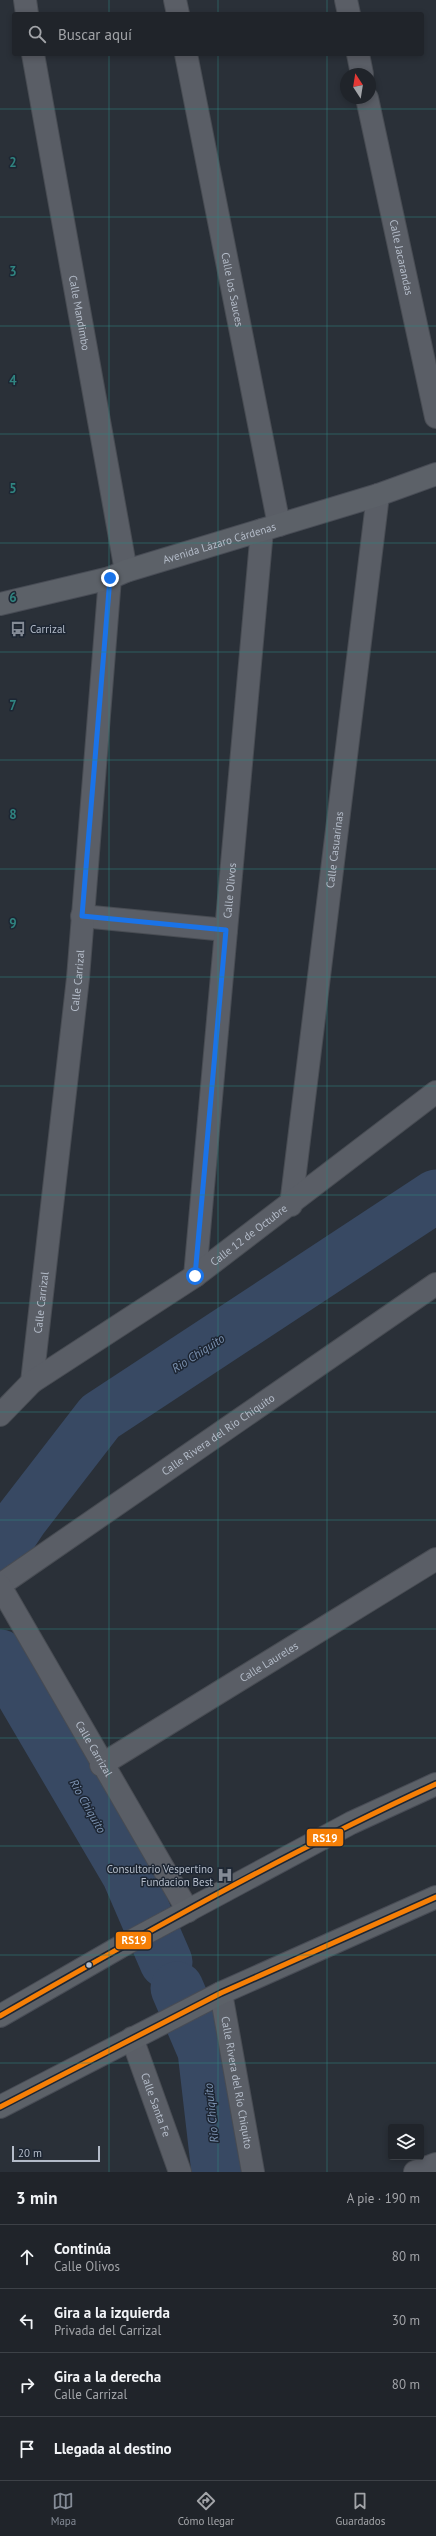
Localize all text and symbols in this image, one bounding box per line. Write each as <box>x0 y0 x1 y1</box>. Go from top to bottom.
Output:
search box <box>12 12 424 56</box>
icon: search <box>26 23 48 45</box>
text: Buscar aquí <box>58 25 132 44</box>
north arrow <box>340 68 376 104</box>
text: 2 <box>9 154 17 171</box>
street label: Calle Jacarandas <box>386 218 417 297</box>
street label: Calle los Sauces <box>218 251 247 328</box>
text: 3 <box>9 263 17 280</box>
street label: Calle Mandimbo <box>66 274 93 352</box>
text: 4 <box>9 372 17 389</box>
text: 5 <box>9 480 17 497</box>
street label: Avenida Lázaro Cárdenas <box>161 519 278 567</box>
route end <box>101 569 119 587</box>
text: 6 <box>9 589 17 606</box>
bus stop icon: Carrizal <box>9 620 27 638</box>
place label: Carrizal <box>30 622 66 636</box>
text: 7 <box>9 697 17 714</box>
text: 8 <box>9 806 17 823</box>
street label: Calle Casuarinas <box>323 810 346 889</box>
street label: Calle Olivos <box>220 862 239 919</box>
text: 9 <box>9 915 17 932</box>
street label: Calle Carrizal <box>67 948 87 1012</box>
street label: Calle 12 de Octubre <box>207 1201 290 1269</box>
route start <box>186 1267 204 1285</box>
street label: Calle Carrizal <box>31 1270 52 1334</box>
water label: Rio Chiquito <box>169 1330 227 1376</box>
street label: Calle Rivera del Río Chiquito <box>159 1390 277 1478</box>
street label: Calle Laureles <box>237 1638 301 1685</box>
street label: Calle Carrizal <box>73 1718 116 1780</box>
water label: Rio Chiquito <box>67 1776 109 1836</box>
line badge: RS19 <box>306 1828 344 1847</box>
text: RS19 <box>313 1831 337 1845</box>
place label: Consultorio Vespertino Fundacion Best <box>107 1862 213 1889</box>
hospital icon: Consultorio Vespertino Fundacion Best <box>216 1866 234 1884</box>
line badge: RS19 <box>115 1931 152 1950</box>
text: RS19 <box>122 1933 146 1947</box>
unlabelled marker <box>84 1960 94 1970</box>
street label: Calle Rivera del Río Chiquito <box>218 2015 256 2150</box>
street label: Calle Santa Fe <box>138 2071 174 2139</box>
water label: Rio Chiquito <box>200 2082 222 2144</box>
map controls <box>388 2124 424 2160</box>
button: layers <box>388 2124 424 2160</box>
scale bar <box>12 2144 100 2163</box>
text: 20 m <box>18 2146 42 2160</box>
text: 3 min <box>16 2187 57 2209</box>
text: A pie · 190 m <box>347 2190 420 2207</box>
text: Continúa <box>54 2239 111 2258</box>
icon: ahead <box>16 2246 38 2268</box>
text: 80 m <box>392 2248 420 2265</box>
text: Calle Olivos <box>54 2258 120 2275</box>
text: Gira a la izquierda <box>54 2303 170 2322</box>
icon: left <box>16 2310 38 2332</box>
text: 30 m <box>392 2312 420 2329</box>
text: Privada del Carrizal <box>54 2322 161 2339</box>
text: Gira a la derecha <box>54 2367 161 2386</box>
icon: right <box>16 2374 38 2396</box>
text: 80 m <box>392 2376 420 2393</box>
text: Calle Carrizal <box>54 2386 127 2403</box>
icon: arrive <box>16 2438 38 2460</box>
text: Llegada al destino <box>54 2439 172 2458</box>
tab: Mapa <box>51 2490 76 2528</box>
tab: Cómo llegar <box>178 2490 234 2528</box>
tab: Guardados <box>336 2490 385 2528</box>

